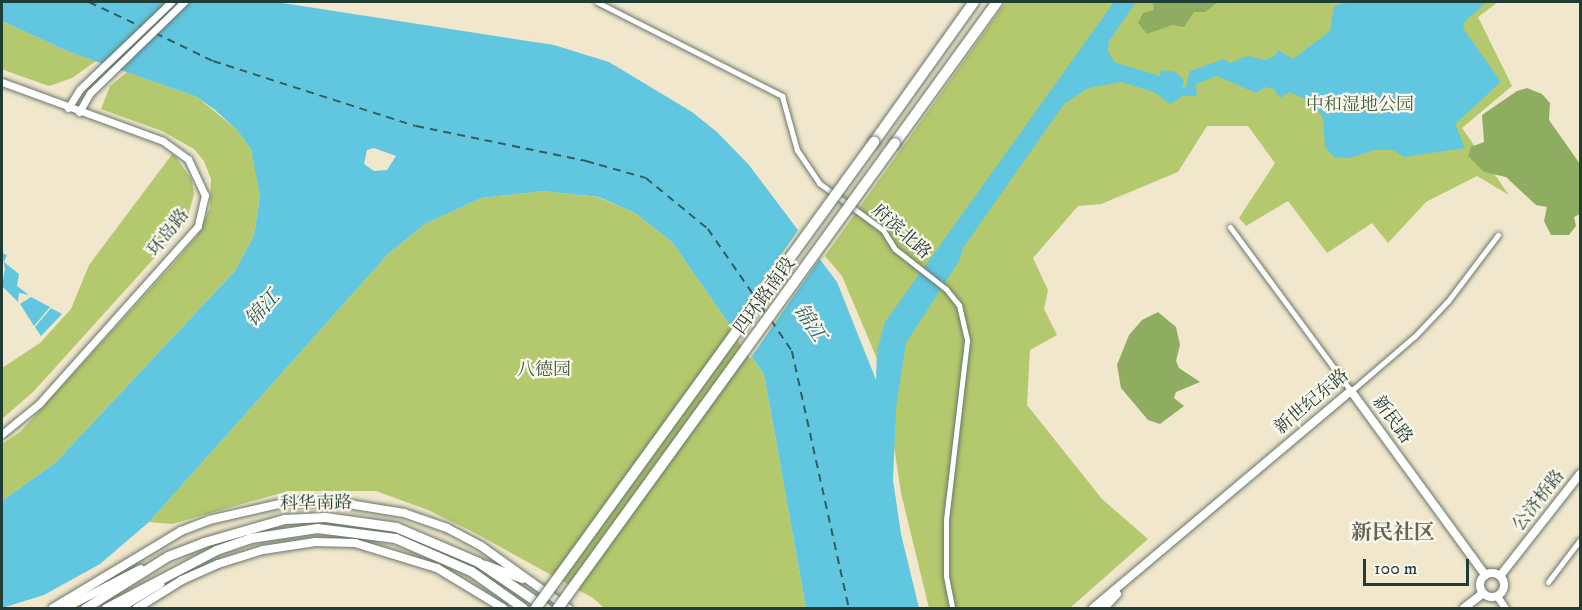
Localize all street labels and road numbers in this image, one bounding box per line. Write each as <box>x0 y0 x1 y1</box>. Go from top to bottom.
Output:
street label: 府滨北路 <box>867 200 935 264</box>
street label: 环岛路 <box>144 205 194 261</box>
street label: 四环路南段 <box>730 253 800 339</box>
street label: 新世纪东路 <box>1271 365 1353 439</box>
street label: 新民路 <box>1367 392 1417 448</box>
street label: 公济桥路 <box>1508 466 1570 536</box>
street label: 科华南路 <box>280 493 352 515</box>

